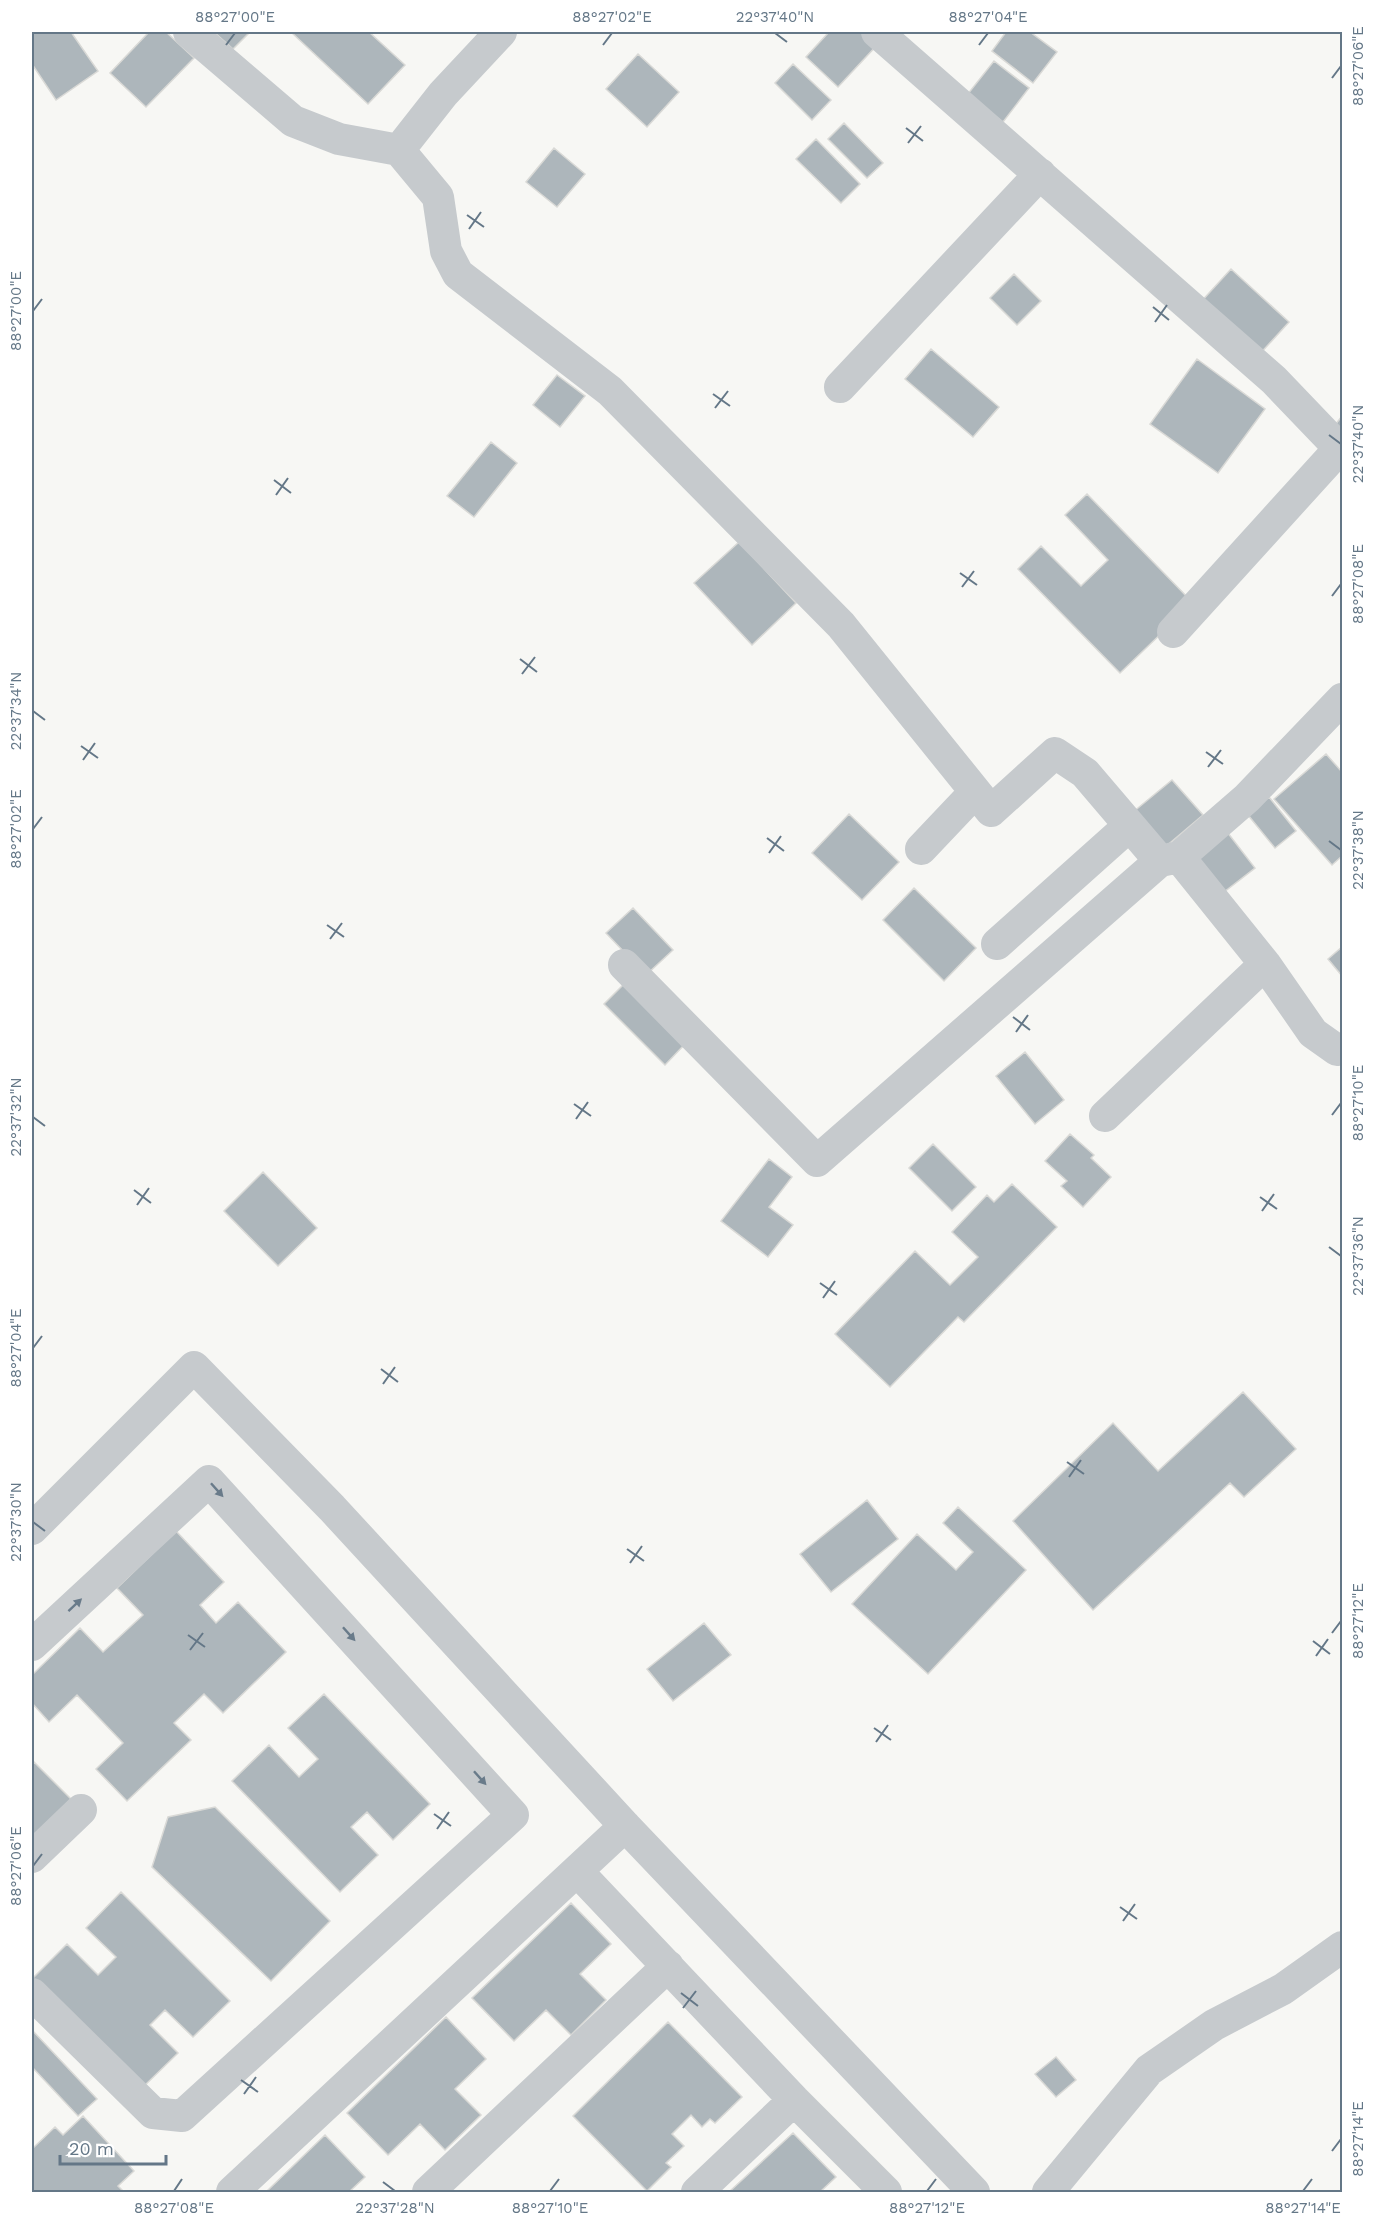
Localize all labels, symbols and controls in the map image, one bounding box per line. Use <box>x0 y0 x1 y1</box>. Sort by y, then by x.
text: 88°27'00"E <box>195 8 275 26</box>
text: 88°27'02"E <box>572 8 652 26</box>
text: 22°37'40"N <box>736 8 814 26</box>
text: 88°27'04"E <box>948 8 1028 26</box>
text: 88°27'06"E <box>1349 26 1367 106</box>
text: 88°27'00"E <box>7 271 25 351</box>
text: 22°37'40"N <box>1349 405 1367 483</box>
text: 88°27'08"E <box>1349 544 1367 624</box>
text: 22°37'34"N <box>7 672 25 750</box>
text: 88°27'02"E <box>7 789 25 869</box>
text: 22°37'38"N <box>1349 810 1367 890</box>
text: 88°27'10"E <box>1349 1065 1367 1141</box>
text: 22°37'32"N <box>7 1077 25 1157</box>
text: 22°37'36"N <box>1349 1216 1367 1296</box>
text: 88°27'04"E <box>7 1308 25 1388</box>
text: 22°37'30"N <box>7 1482 25 1562</box>
one-way arrow <box>210 1482 223 1497</box>
text: 88°27'12"E <box>1349 1583 1367 1659</box>
one-way arrow <box>67 1598 82 1612</box>
one-way arrow <box>342 1626 355 1641</box>
one-way arrow <box>473 1770 486 1785</box>
text: 88°27'06"E <box>7 1826 25 1906</box>
text: 88°27'14"E <box>1349 2101 1367 2177</box>
scale bar <box>60 2128 166 2166</box>
text: 20 m <box>69 2138 114 2159</box>
text: 88°27'08"E <box>134 2199 214 2217</box>
text: 22°37'28"N <box>355 2199 435 2217</box>
text: 88°27'10"E <box>512 2199 588 2217</box>
text: 88°27'12"E <box>889 2199 965 2217</box>
text: 88°27'14"E <box>1265 2199 1341 2217</box>

